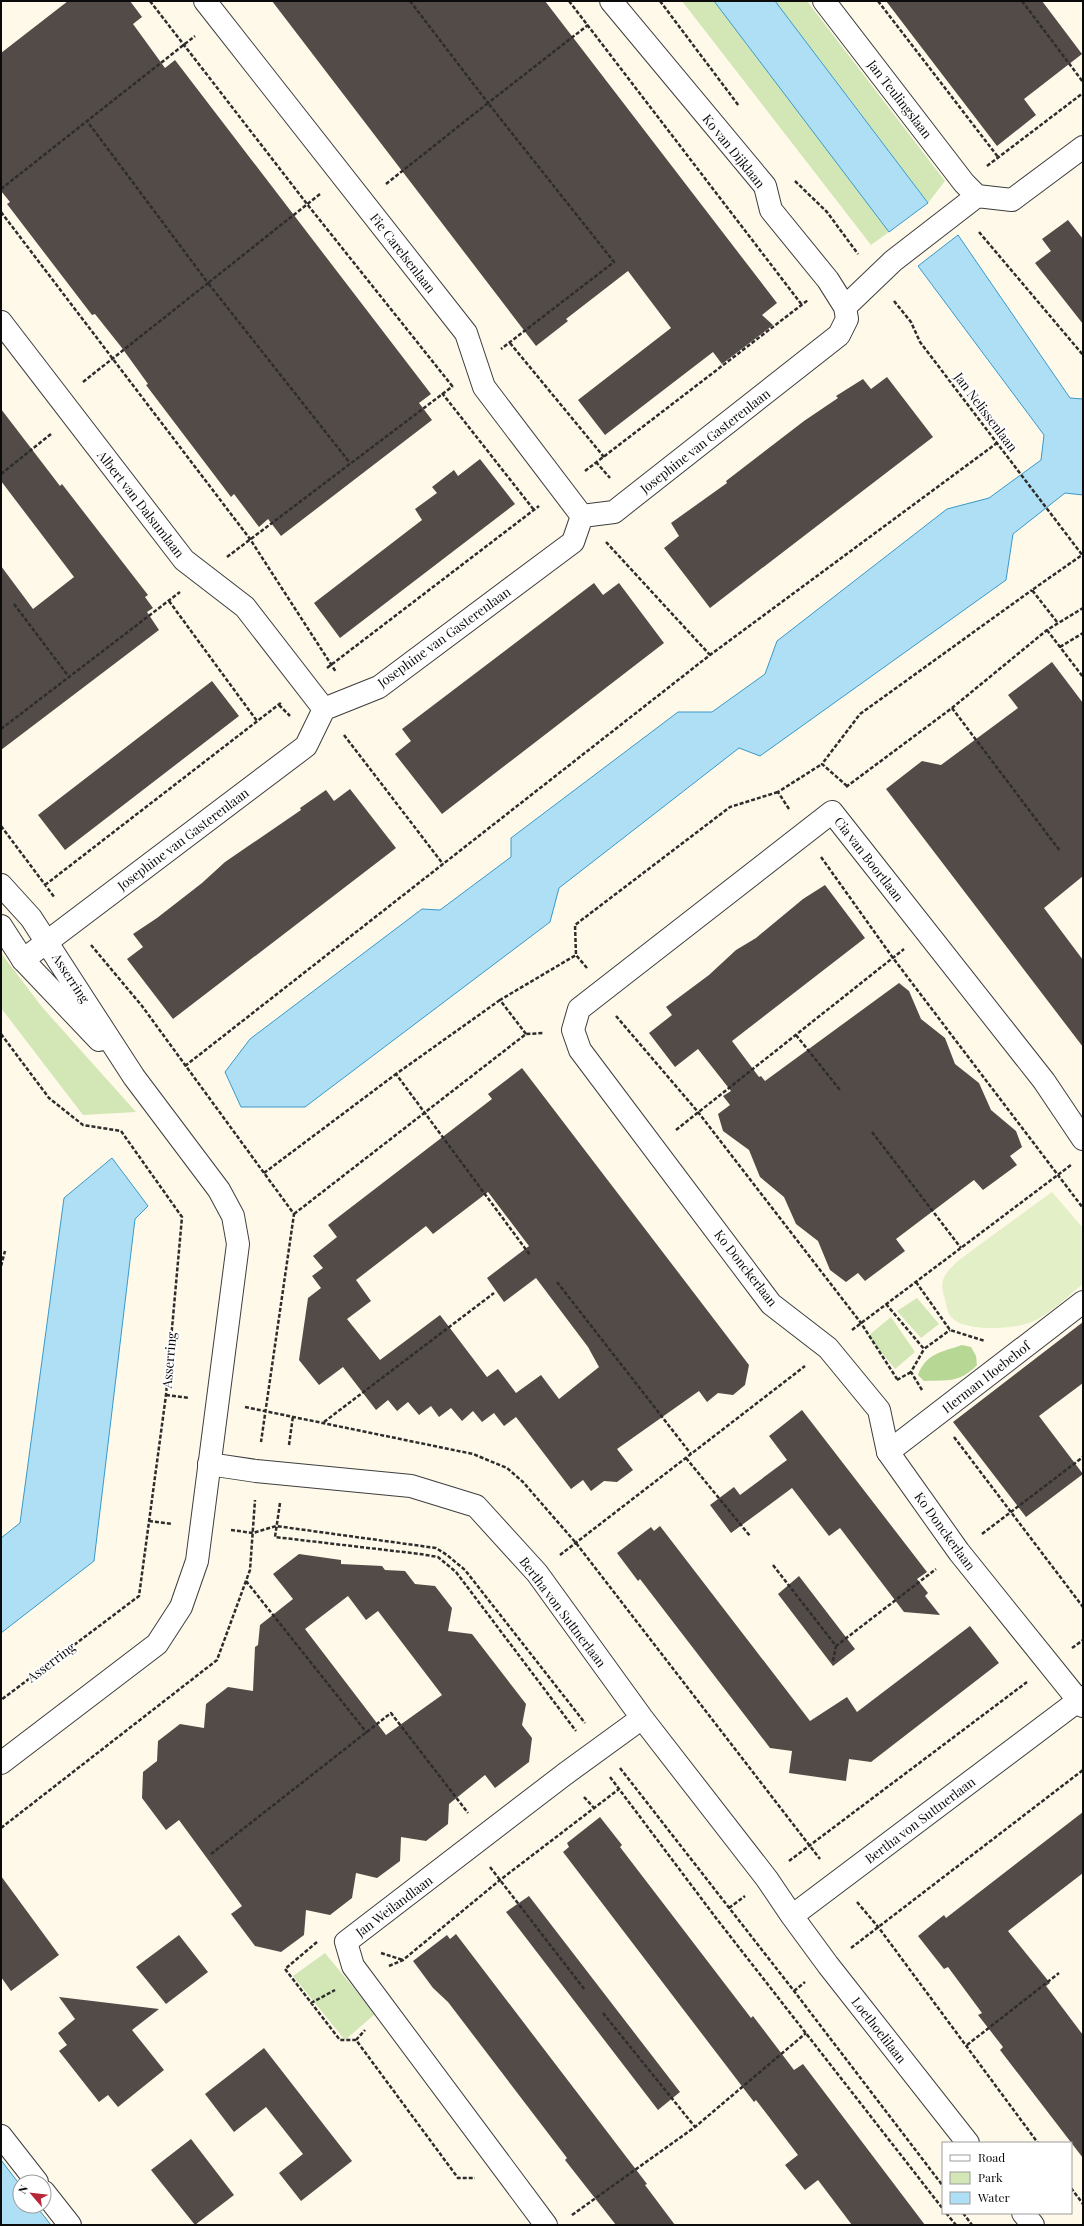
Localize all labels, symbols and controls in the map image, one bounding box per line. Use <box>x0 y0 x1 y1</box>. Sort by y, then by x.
street label: Jan Teulingslaan <box>864 55 936 142</box>
street label: Ko van Dijklaan <box>699 110 770 191</box>
street label: Fie Carelsenlaan <box>367 209 440 296</box>
street label: Jan Nelissenlaan <box>950 368 1022 455</box>
street label: Josephine van Gasterenlaan <box>635 384 773 497</box>
street label: Albert van Dalsumlaan <box>94 446 189 561</box>
street label: Josephine van Gasterenlaan <box>373 582 514 691</box>
street label: Josephine van Gasterenlaan <box>113 783 252 894</box>
street label: Cia van Boortlaan <box>831 813 908 905</box>
street label: Asserring <box>48 949 94 1006</box>
street label: Ko Donckerlaan <box>711 1226 782 1310</box>
street label: Asserring <box>157 1331 179 1390</box>
street label: Herman Hoebehof <box>938 1336 1035 1416</box>
street label: Ko Donckerlaan <box>911 1488 980 1573</box>
street label: Bertha von Suttnerlaan <box>516 1553 611 1670</box>
street label: Asserring <box>22 1638 78 1686</box>
street label: Bertha von Suttnerlaan <box>861 1772 978 1867</box>
street label: Jan Weilandlaan <box>351 1871 436 1941</box>
street label: Loethoelilaan <box>848 1993 911 2066</box>
legend <box>942 2142 1072 2214</box>
text: Road <box>978 2149 1005 2165</box>
text: Park <box>978 2169 1003 2185</box>
north arrow <box>12 2174 52 2214</box>
text: N <box>14 2182 31 2196</box>
text: Water <box>977 2189 1011 2205</box>

